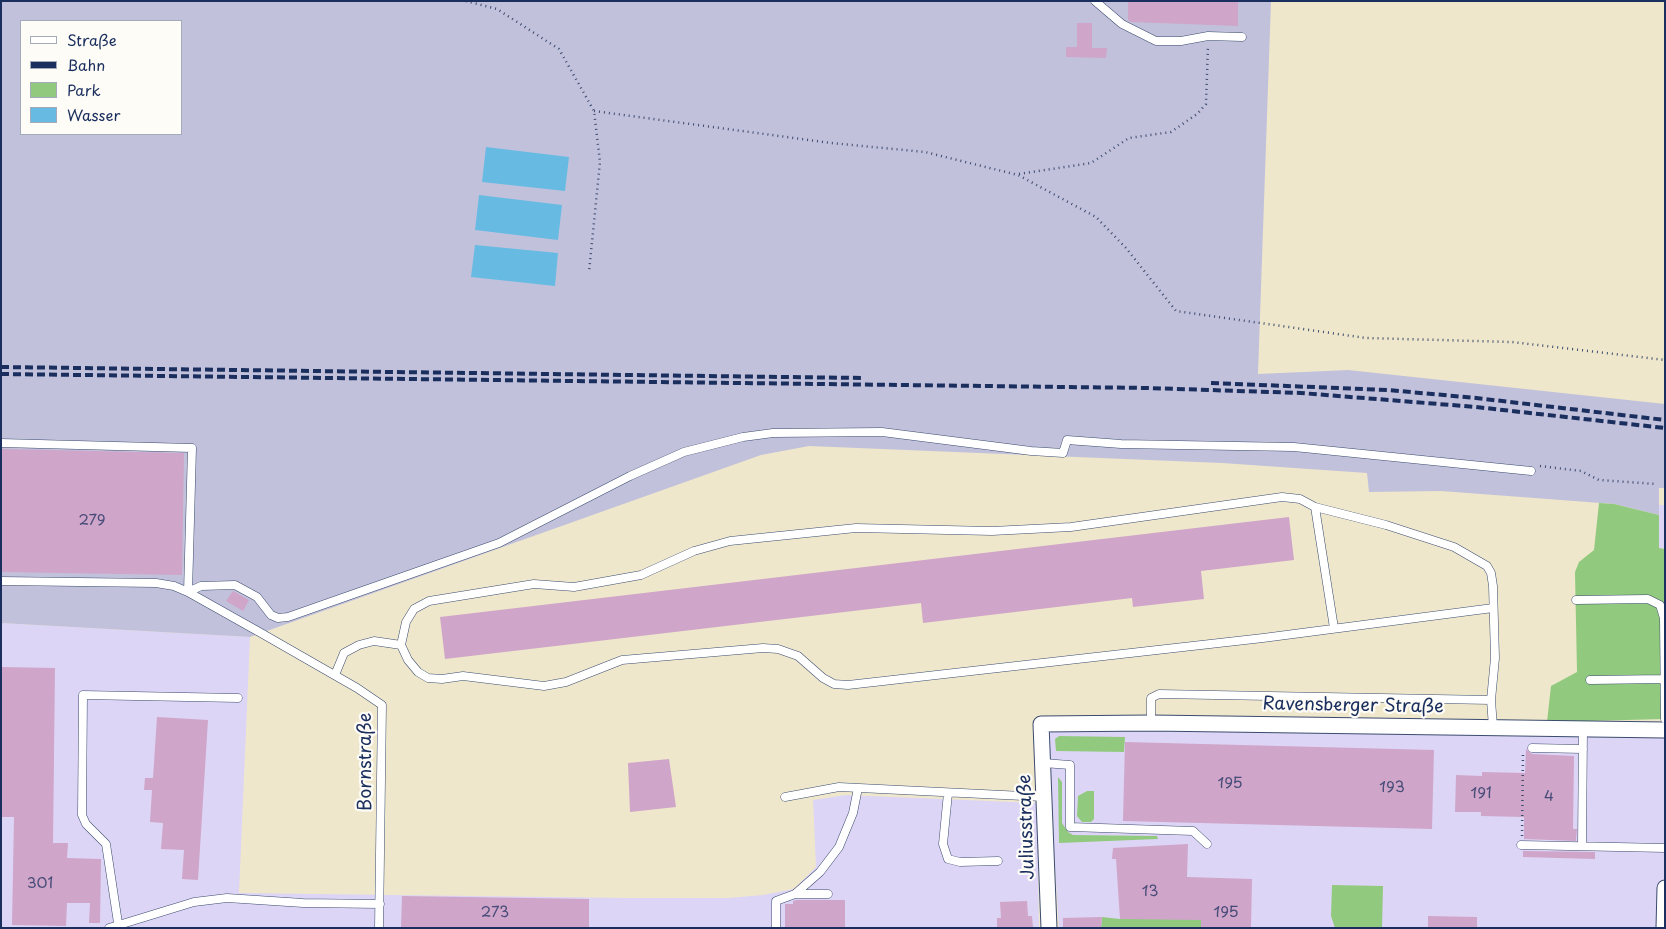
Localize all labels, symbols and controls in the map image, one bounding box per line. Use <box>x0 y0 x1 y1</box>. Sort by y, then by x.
legend <box>20 20 182 135</box>
text: Straße <box>67 28 117 51</box>
text: Bahn <box>67 53 105 76</box>
text: Park <box>67 78 101 101</box>
text: Wasser <box>67 103 120 126</box>
house number: 279 <box>78 512 106 530</box>
street label: Ravensberger Straße <box>1262 694 1444 718</box>
street label: Bornstraße <box>355 713 377 811</box>
street label: Juliusstraße <box>1014 774 1040 880</box>
house number: 195 <box>1217 775 1243 793</box>
house number: 193 <box>1379 779 1405 797</box>
house number: 191 <box>1470 785 1492 803</box>
house number: 4 <box>1544 788 1554 806</box>
house number: 301 <box>27 875 53 893</box>
house number: 13 <box>1142 883 1158 901</box>
house number: 273 <box>481 904 509 922</box>
house number: 195 <box>1213 904 1239 922</box>

